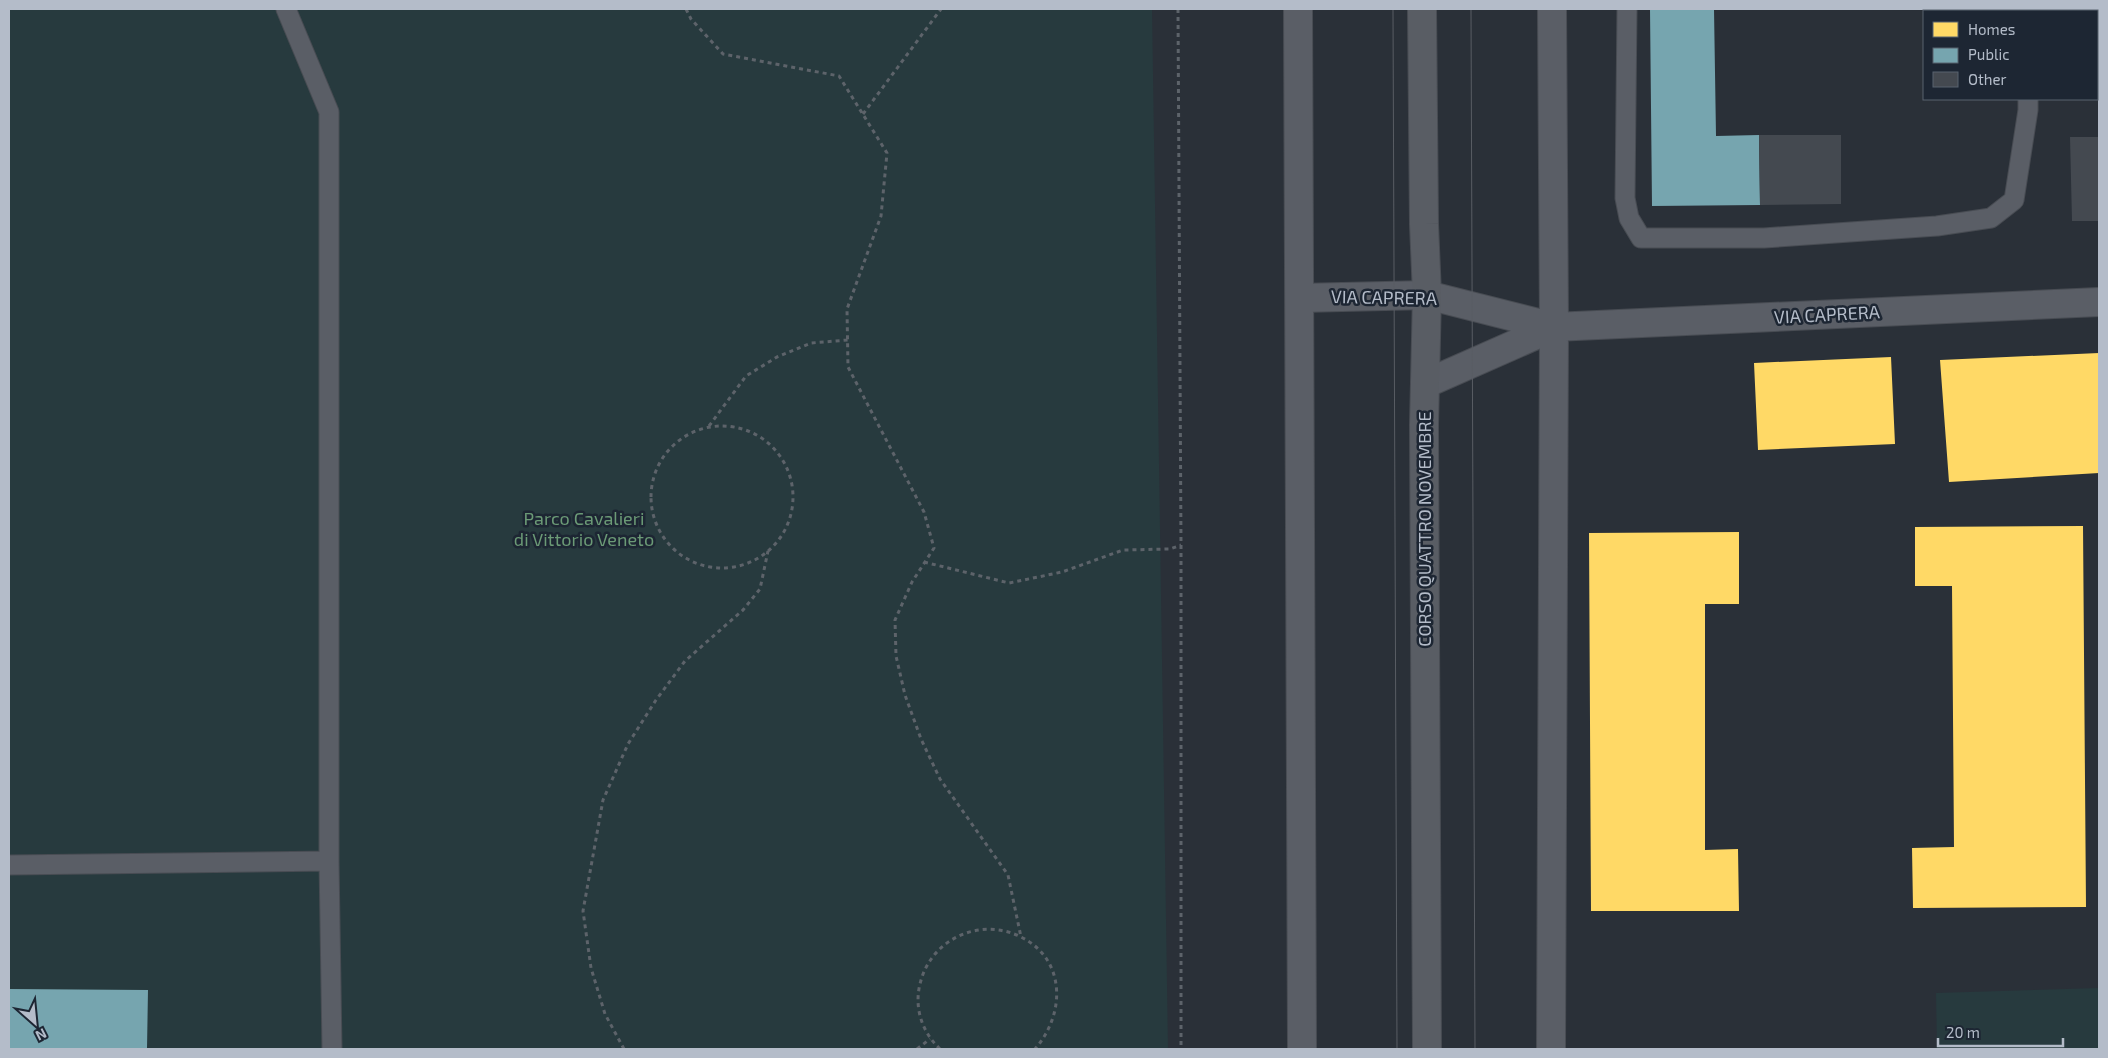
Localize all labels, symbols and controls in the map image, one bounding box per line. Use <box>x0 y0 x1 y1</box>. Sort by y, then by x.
legend <box>1923 10 2098 100</box>
text: Homes <box>1968 20 2015 38</box>
text: Public <box>1968 45 2009 63</box>
text: Other <box>1968 70 2007 88</box>
street label: VIA CAPRERA <box>1331 285 1438 309</box>
street label: VIA CAPRERA <box>1773 300 1881 328</box>
street label: CORSO QUATTRO NOVEMBRE <box>1413 411 1435 647</box>
park label: Parco Cavalieri di Vittorio Veneto <box>514 507 654 550</box>
north arrow <box>10 998 60 1048</box>
scale bar <box>1938 1016 2063 1048</box>
text: 20 m <box>1946 1023 1980 1041</box>
text: N <box>33 1025 49 1045</box>

